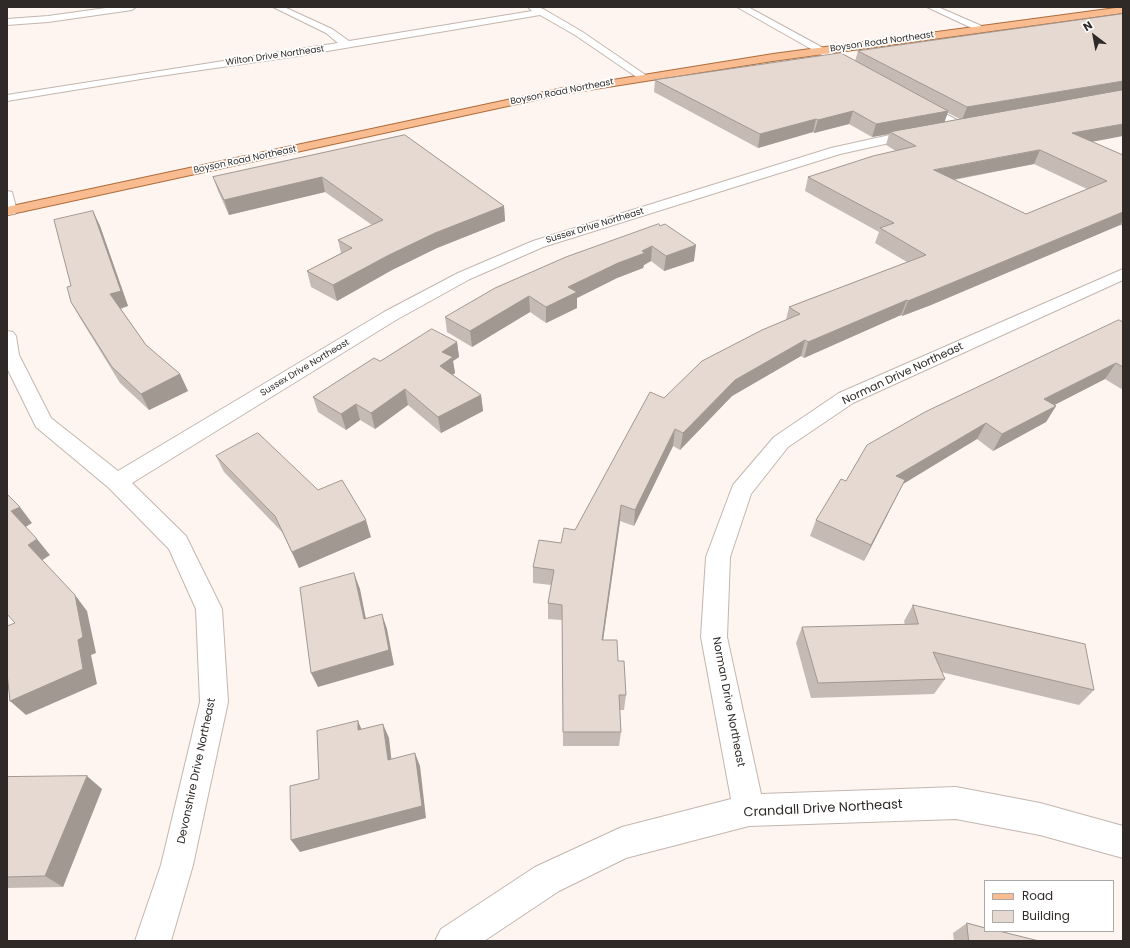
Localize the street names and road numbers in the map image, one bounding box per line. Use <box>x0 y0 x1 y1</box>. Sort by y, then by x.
street label: Boyson Road Northeast <box>829 29 935 55</box>
street label: Wilton Drive Northeast <box>225 44 325 68</box>
street label: Boyson Road Northeast <box>509 77 615 107</box>
street label: Boyson Road Northeast <box>193 144 297 176</box>
street label: Sussex Drive Northeast <box>545 206 645 246</box>
street label: Sussex Drive Northeast <box>259 337 351 399</box>
street label: Norman Drive Northeast <box>840 340 966 408</box>
street label: Norman Drive Northeast <box>709 636 747 768</box>
street label: Devonshire Drive Northeast <box>175 697 219 845</box>
street label: Crandall Drive Northeast <box>743 797 903 821</box>

